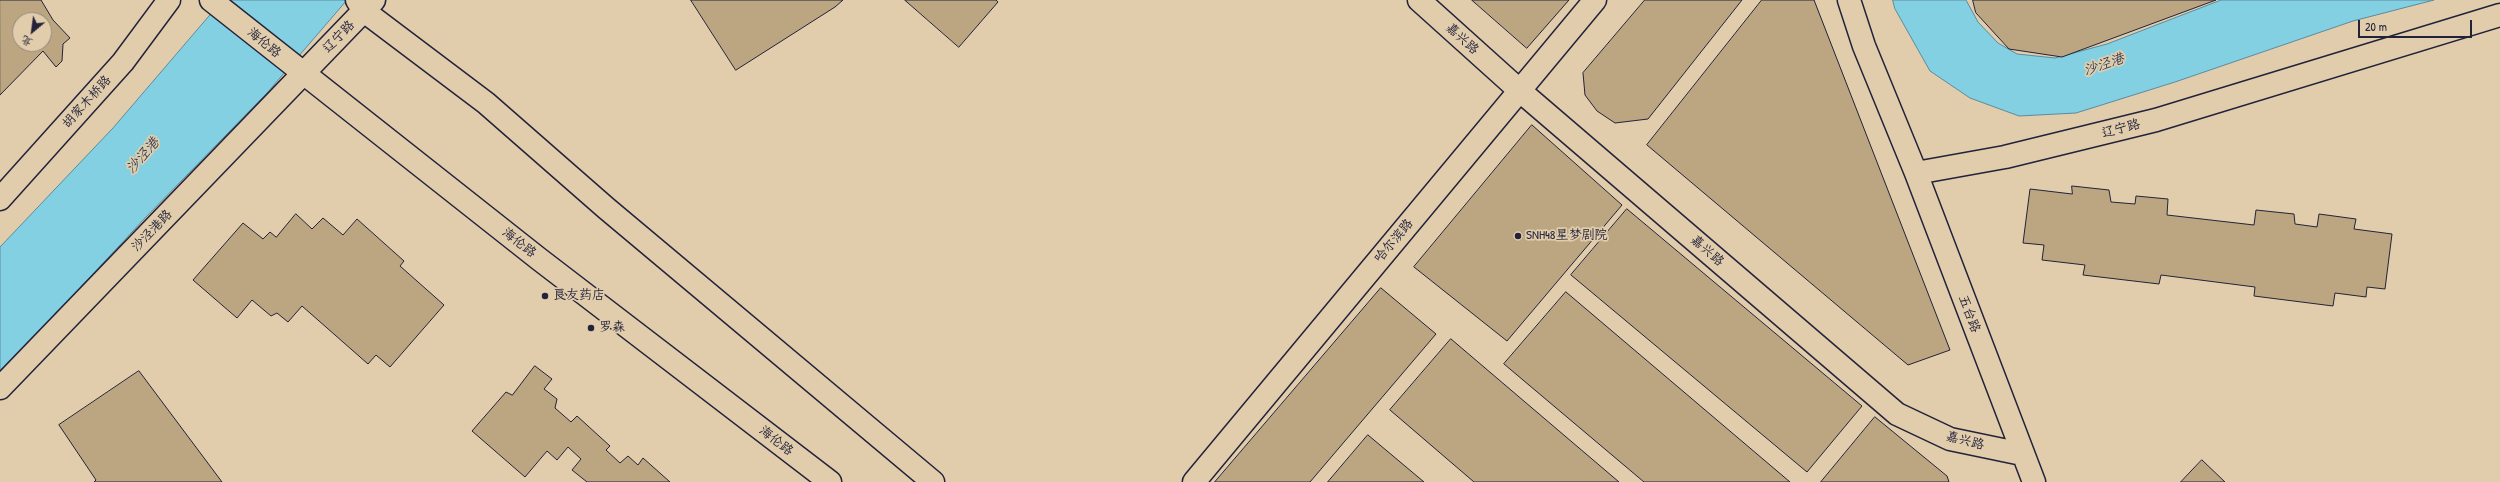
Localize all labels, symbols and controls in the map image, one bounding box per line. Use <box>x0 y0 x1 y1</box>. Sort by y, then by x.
north arrow <box>12 12 52 52</box>
scale bar <box>2360 12 2474 38</box>
street label: 辽宁路 <box>320 18 358 56</box>
text: 20 m <box>2365 18 2387 35</box>
street label: 嘉兴路 <box>1442 20 1482 58</box>
street label: 海伦路 <box>244 25 284 61</box>
text: 北 <box>18 33 35 50</box>
water label: 沙泾港 <box>2081 50 2127 80</box>
street label: 胡家木桥路 <box>59 73 115 131</box>
street label: 辽宁路 <box>2100 116 2142 142</box>
water label: 沙泾港 <box>123 135 163 177</box>
street label: 沙泾港路 <box>128 207 176 255</box>
street label: 哈尔滨路 <box>1371 216 1417 266</box>
street label: 海伦路 <box>499 225 539 261</box>
place label: SNH48星梦剧院 <box>1526 228 1607 244</box>
marker: SNH48星梦剧院 <box>1513 231 1523 241</box>
street label: 嘉兴路 <box>1687 232 1727 270</box>
place label: 良友药店 <box>553 288 605 304</box>
marker: 良友药店 <box>540 291 550 301</box>
street label: 五台路 <box>1955 293 1983 335</box>
place label: 罗森 <box>599 320 625 336</box>
marker: 罗森 <box>586 323 596 333</box>
street label: 海伦路 <box>756 423 796 459</box>
street label: 嘉兴路 <box>1944 429 1986 453</box>

